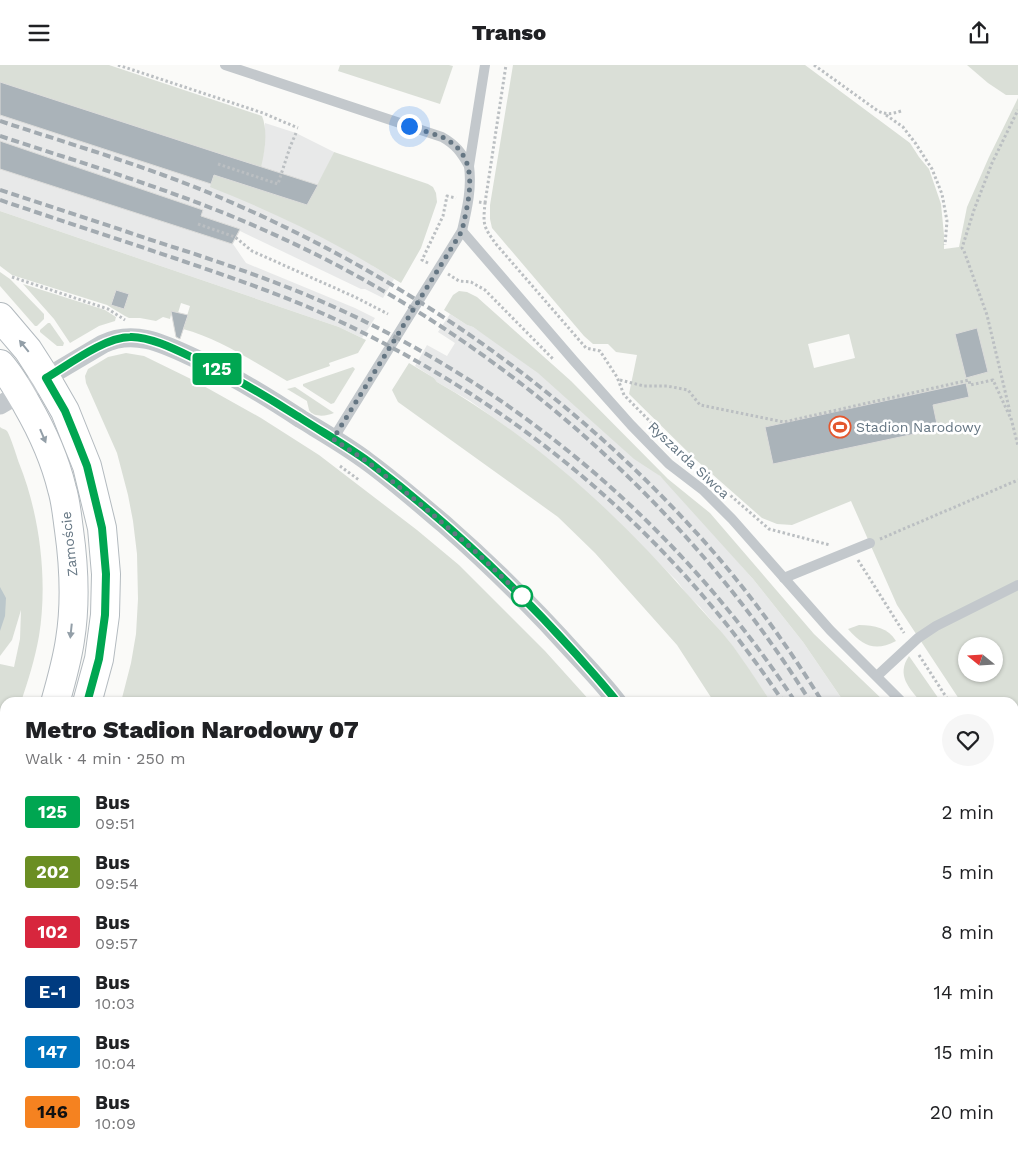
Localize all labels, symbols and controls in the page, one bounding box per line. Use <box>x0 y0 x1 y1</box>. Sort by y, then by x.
icon: menu <box>25 19 53 47</box>
icon: share <box>965 19 993 47</box>
text: Transo <box>472 20 546 45</box>
your location <box>397 114 422 139</box>
one-way arrow <box>19 340 30 353</box>
line badge: 125 <box>188 353 246 385</box>
text: 125 <box>203 358 231 379</box>
sports icon: Stadion Narodowy <box>828 415 852 439</box>
street label: Ryszarda Siwca <box>645 418 733 502</box>
place label: Stadion Narodowy <box>856 419 982 435</box>
one-way arrow <box>39 429 47 443</box>
street label: Zamoście <box>58 511 80 577</box>
unlabelled marker <box>511 585 533 607</box>
one-way arrow <box>67 623 75 639</box>
north arrow <box>958 637 1002 683</box>
map controls <box>958 637 1003 682</box>
button: heart <box>942 714 994 766</box>
text: Metro Stadion Narodowy 07 <box>25 716 359 744</box>
text: Walk · 4 min · 250 m <box>25 749 185 768</box>
text: Bus <box>95 791 130 814</box>
text: 125 <box>38 801 67 822</box>
text: 2 min <box>942 801 994 824</box>
text: 09:51 <box>95 814 135 833</box>
text: Bus <box>95 851 130 874</box>
text: 202 <box>36 861 69 882</box>
text: 5 min <box>942 861 994 884</box>
text: 09:54 <box>95 874 139 893</box>
text: Bus <box>95 911 130 934</box>
text: 102 <box>37 921 68 942</box>
text: 8 min <box>941 921 994 944</box>
text: 09:57 <box>95 934 138 953</box>
text: Bus <box>95 971 130 994</box>
text: E-1 <box>39 981 66 1002</box>
text: 14 min <box>934 981 994 1004</box>
text: 10:03 <box>95 994 135 1013</box>
text: Bus <box>95 1031 130 1054</box>
text: 147 <box>38 1041 67 1062</box>
text: 15 min <box>934 1041 994 1064</box>
text: 10:04 <box>95 1054 136 1073</box>
text: Bus <box>95 1091 130 1114</box>
text: 146 <box>37 1101 68 1122</box>
text: 20 min <box>930 1101 994 1124</box>
text: 10:09 <box>95 1114 136 1133</box>

